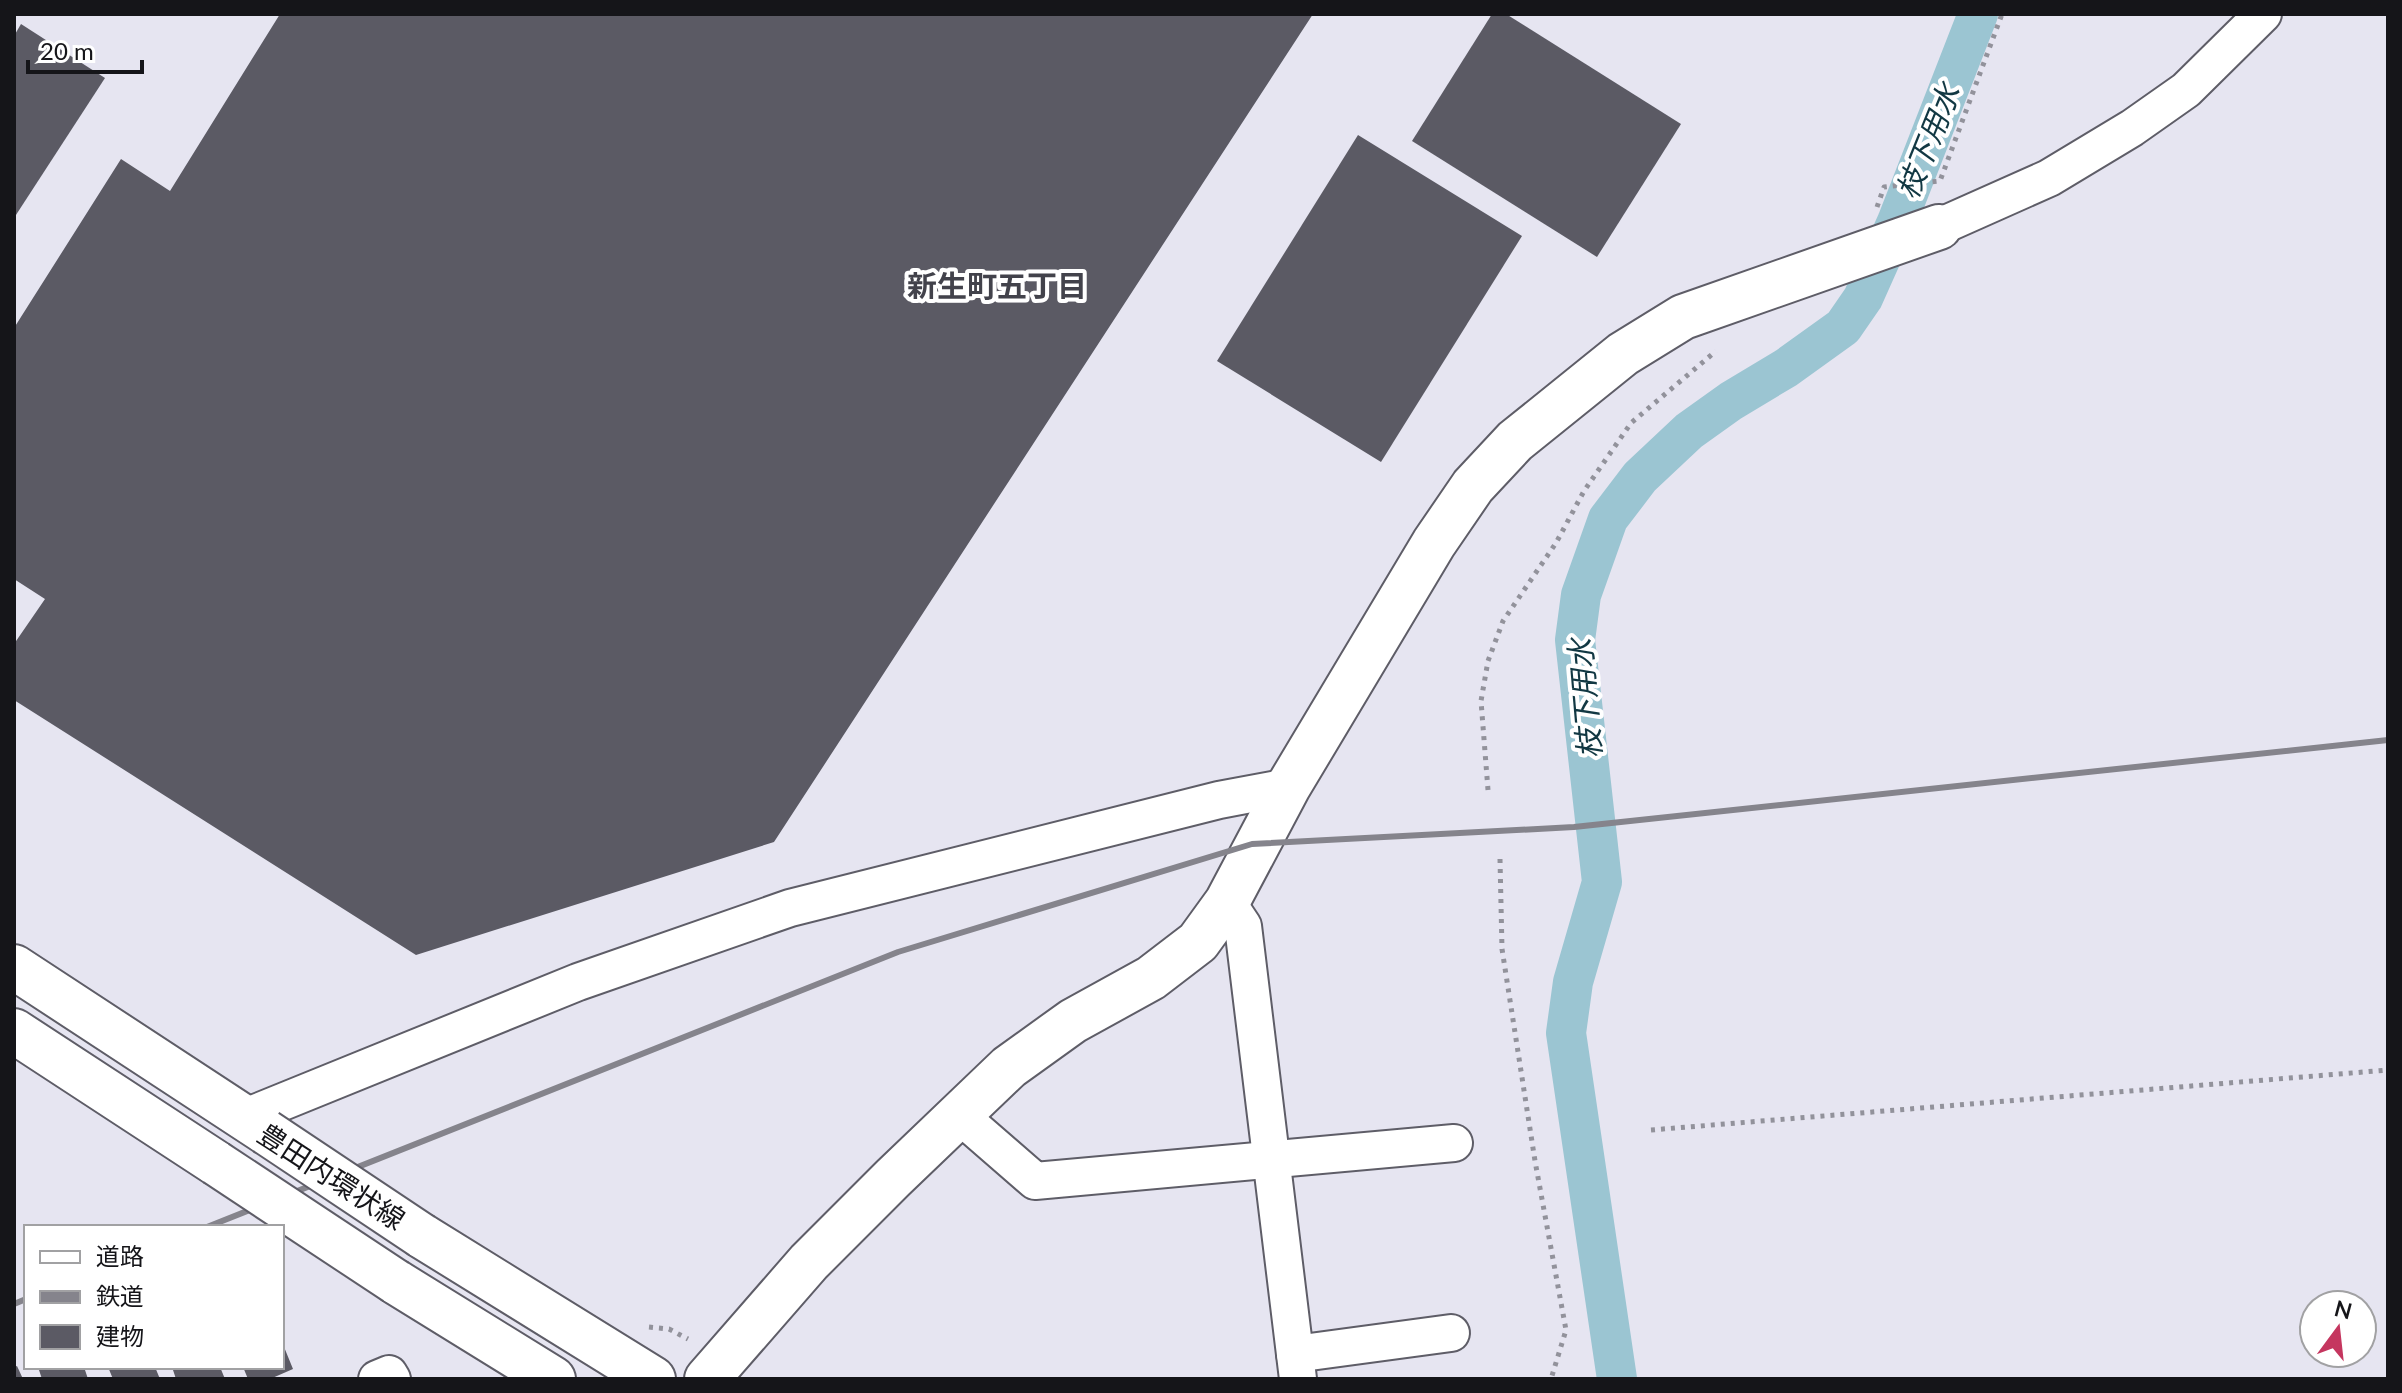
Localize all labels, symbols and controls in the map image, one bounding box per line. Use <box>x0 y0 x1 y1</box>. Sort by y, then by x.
scale bar <box>28 24 142 74</box>
text: 20 m <box>40 36 94 65</box>
water label: 枝下用水 <box>1888 76 1967 203</box>
district label: 新生町五丁目 <box>907 267 1087 303</box>
water label: 枝下用水 <box>1561 635 1607 760</box>
street label: 豊田内環状線 <box>252 1116 412 1236</box>
legend <box>24 1225 284 1369</box>
text: 道路 <box>96 1241 144 1270</box>
text: 鉄道 <box>96 1281 144 1310</box>
north arrow <box>2298 1289 2378 1369</box>
text: N <box>2332 1294 2355 1324</box>
text: 建物 <box>96 1321 144 1350</box>

